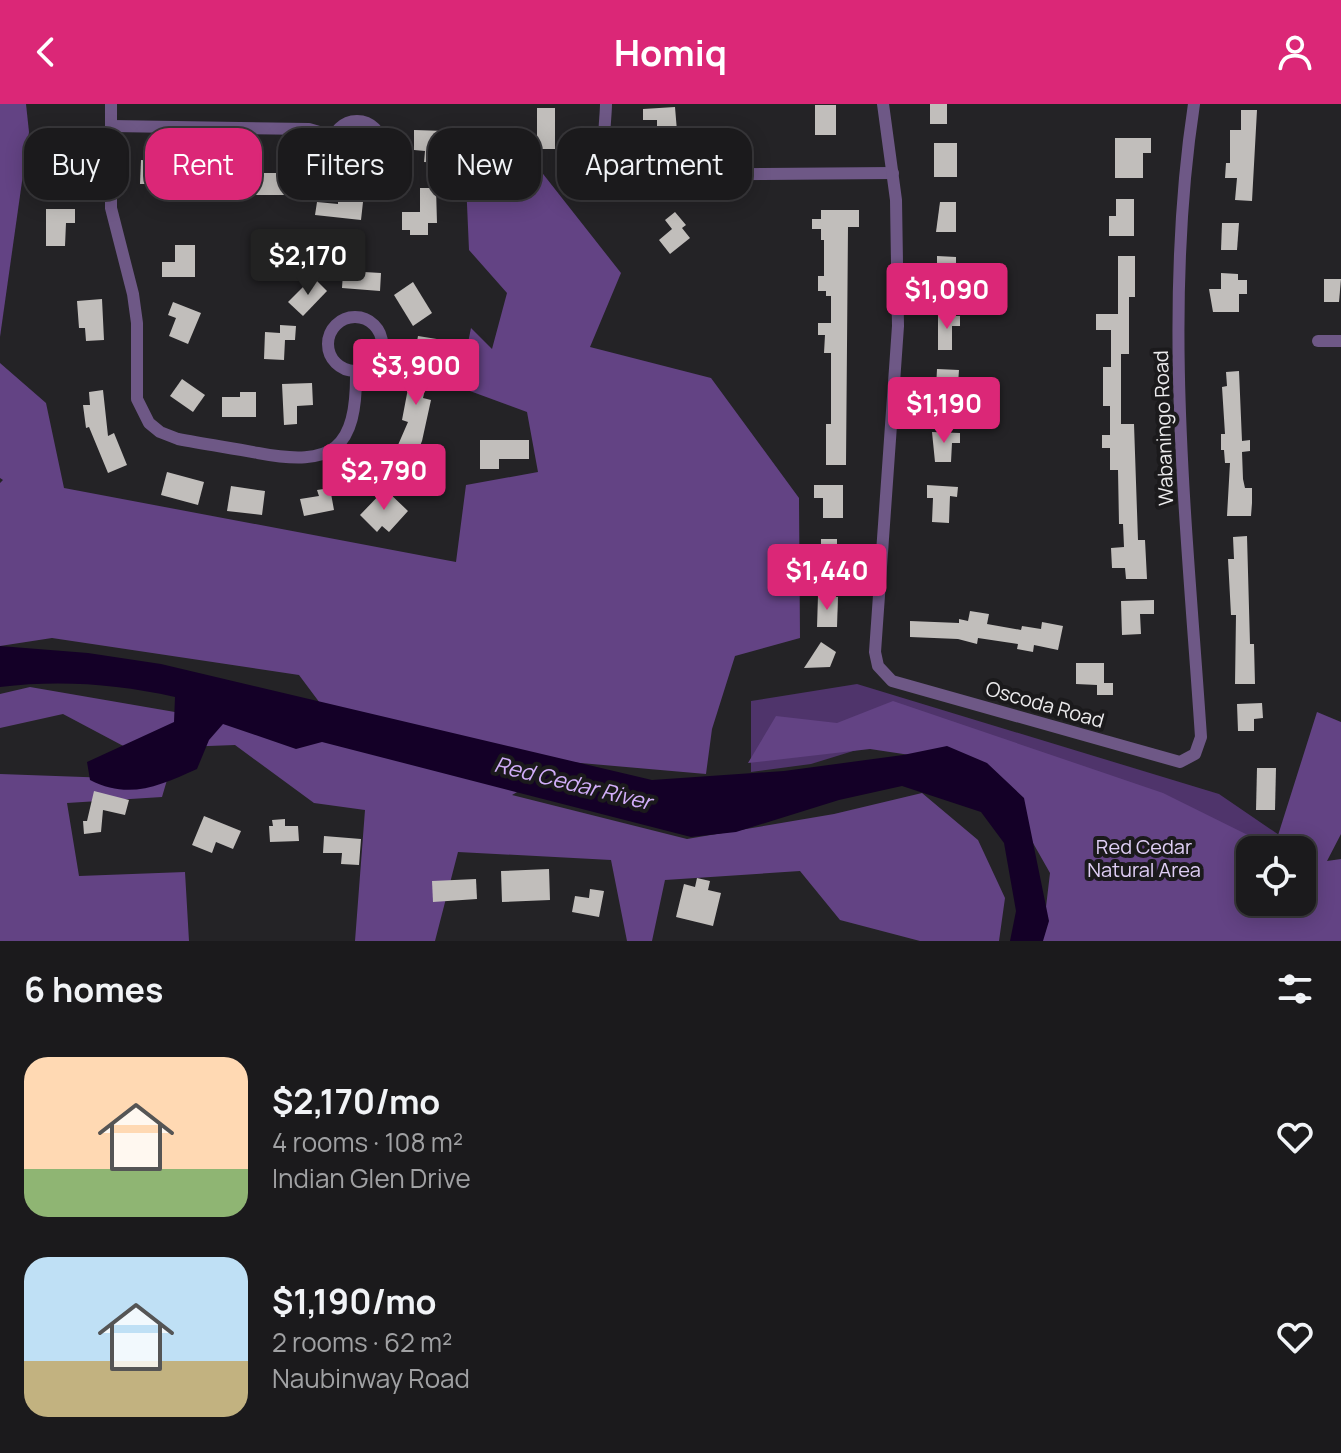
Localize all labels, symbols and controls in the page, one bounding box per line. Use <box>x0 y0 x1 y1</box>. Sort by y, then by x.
text: Homiq <box>614 28 727 77</box>
icon: back <box>24 30 68 74</box>
icon: person <box>1273 30 1317 74</box>
chip: Buy <box>24 128 129 200</box>
chip: Rent <box>145 128 262 200</box>
chip: Filters <box>278 128 412 200</box>
chip: New <box>428 128 541 200</box>
chip: Apartment <box>557 128 752 200</box>
pin: $2,170 <box>243 229 373 297</box>
text: $2,170 <box>269 237 347 273</box>
pin: $1,090 <box>882 263 1012 331</box>
text: $1,090 <box>905 271 989 307</box>
pin: $3,900 <box>351 339 481 407</box>
text: $3,900 <box>371 347 461 383</box>
street label: Wabaningo Road <box>1147 350 1179 506</box>
pin: $1,190 <box>879 377 1009 445</box>
text: $1,190 <box>906 385 982 421</box>
pin: $2,790 <box>319 444 449 512</box>
text: $2,790 <box>341 452 427 488</box>
pin: $1,440 <box>762 544 892 612</box>
text: $1,440 <box>786 552 869 588</box>
street label: Oscoda Road <box>983 674 1107 734</box>
water label: Red Cedar River <box>491 749 658 818</box>
park label: Red Cedar Natural Area <box>1087 833 1201 883</box>
map controls <box>1236 836 1316 916</box>
button: locate <box>1236 836 1316 916</box>
text: 6 homes <box>24 966 163 1012</box>
icon: filters <box>1273 967 1317 1011</box>
text: $2,170/mo <box>272 1078 440 1124</box>
icon: home <box>88 1089 184 1185</box>
icon: heart <box>1273 1115 1317 1159</box>
text: 4 rooms · 108 m² <box>272 1124 463 1160</box>
text: Indian Glen Drive <box>272 1160 471 1196</box>
text: $1,190/mo <box>272 1278 437 1324</box>
icon: home <box>88 1289 184 1385</box>
icon: heart <box>1273 1315 1317 1359</box>
text: 2 rooms · 62 m² <box>272 1324 452 1360</box>
text: Naubinway Road <box>272 1360 470 1396</box>

